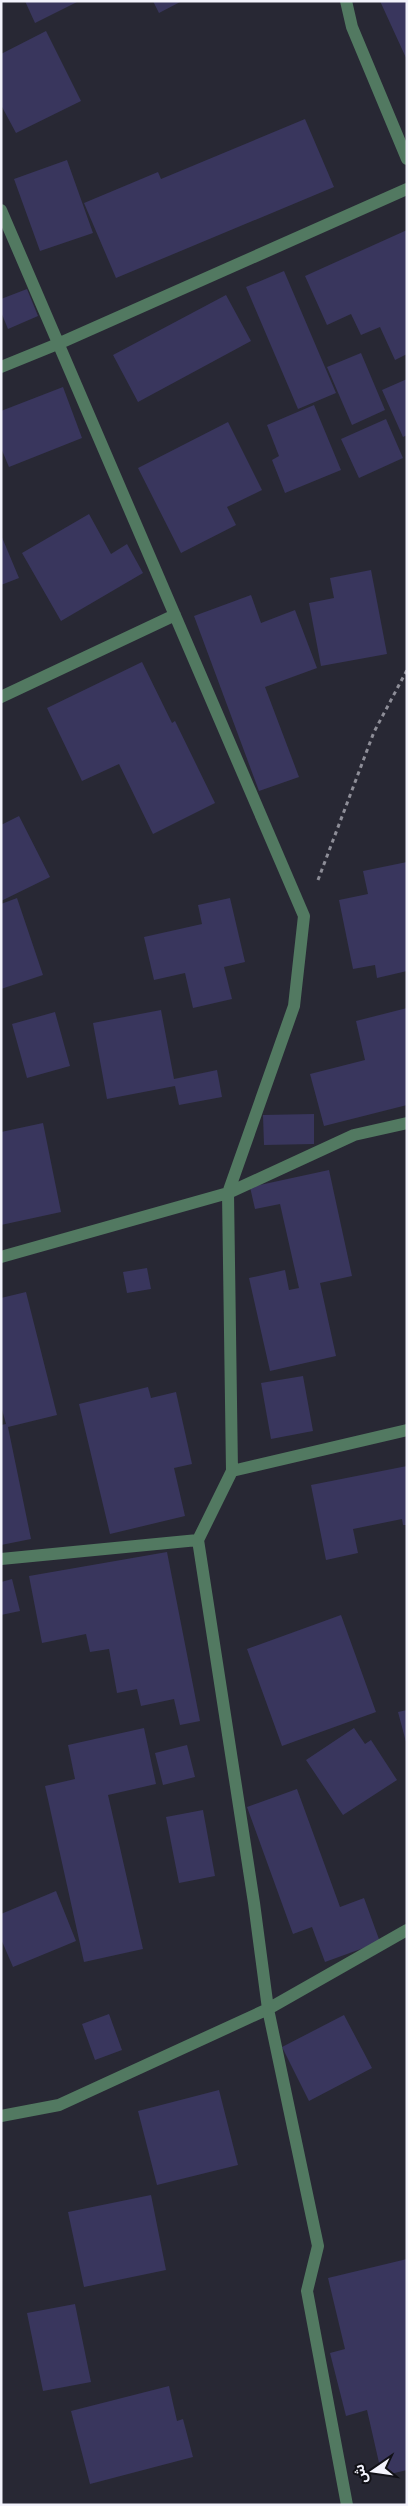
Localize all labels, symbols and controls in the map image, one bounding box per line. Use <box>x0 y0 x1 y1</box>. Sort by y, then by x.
north arrow <box>348 2446 398 2496</box>
text: ش <box>349 2463 371 2485</box>

